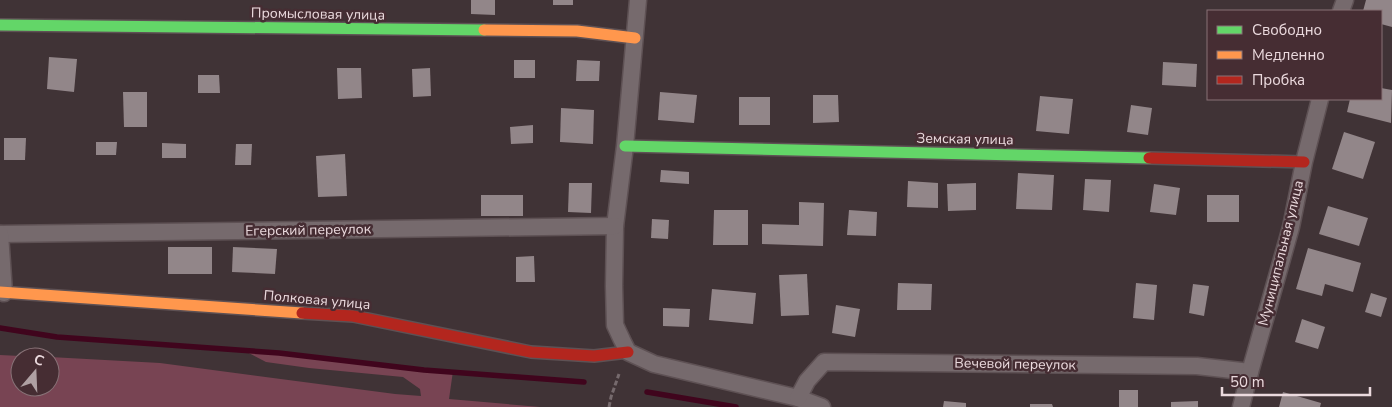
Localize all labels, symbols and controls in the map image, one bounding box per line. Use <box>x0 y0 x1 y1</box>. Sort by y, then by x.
street label: Промысловая улица <box>251 3 385 25</box>
legend <box>1207 10 1382 100</box>
text: Свободно <box>1252 20 1322 40</box>
text: Медленно <box>1252 45 1325 65</box>
text: Пробка <box>1252 70 1305 90</box>
street label: Земская улица <box>916 129 1014 149</box>
street label: Муниципальная улица <box>1254 178 1308 328</box>
street label: Егерский переулок <box>245 219 372 241</box>
street label: Полковая улица <box>263 286 371 314</box>
north arrow <box>10 347 60 397</box>
text: С <box>31 350 47 371</box>
street label: Вечевой переулок <box>954 353 1077 375</box>
scale bar <box>1222 364 1370 396</box>
text: 50 m <box>1230 372 1265 392</box>

